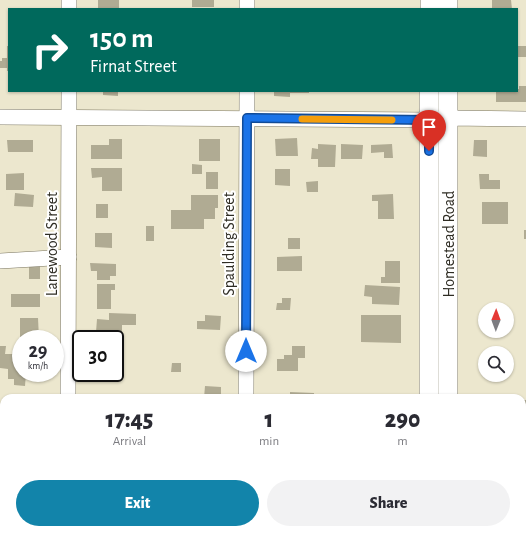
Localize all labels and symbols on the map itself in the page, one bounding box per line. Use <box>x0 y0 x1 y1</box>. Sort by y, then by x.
pin <box>412 110 446 151</box>
street label: Homestead Road <box>441 191 457 297</box>
street label: Lanewood Street <box>44 192 60 296</box>
street label: Spaulding Street <box>221 192 237 296</box>
north arrow <box>478 302 514 338</box>
speed limit sign: 30 <box>72 330 124 382</box>
position arrow <box>225 330 267 372</box>

